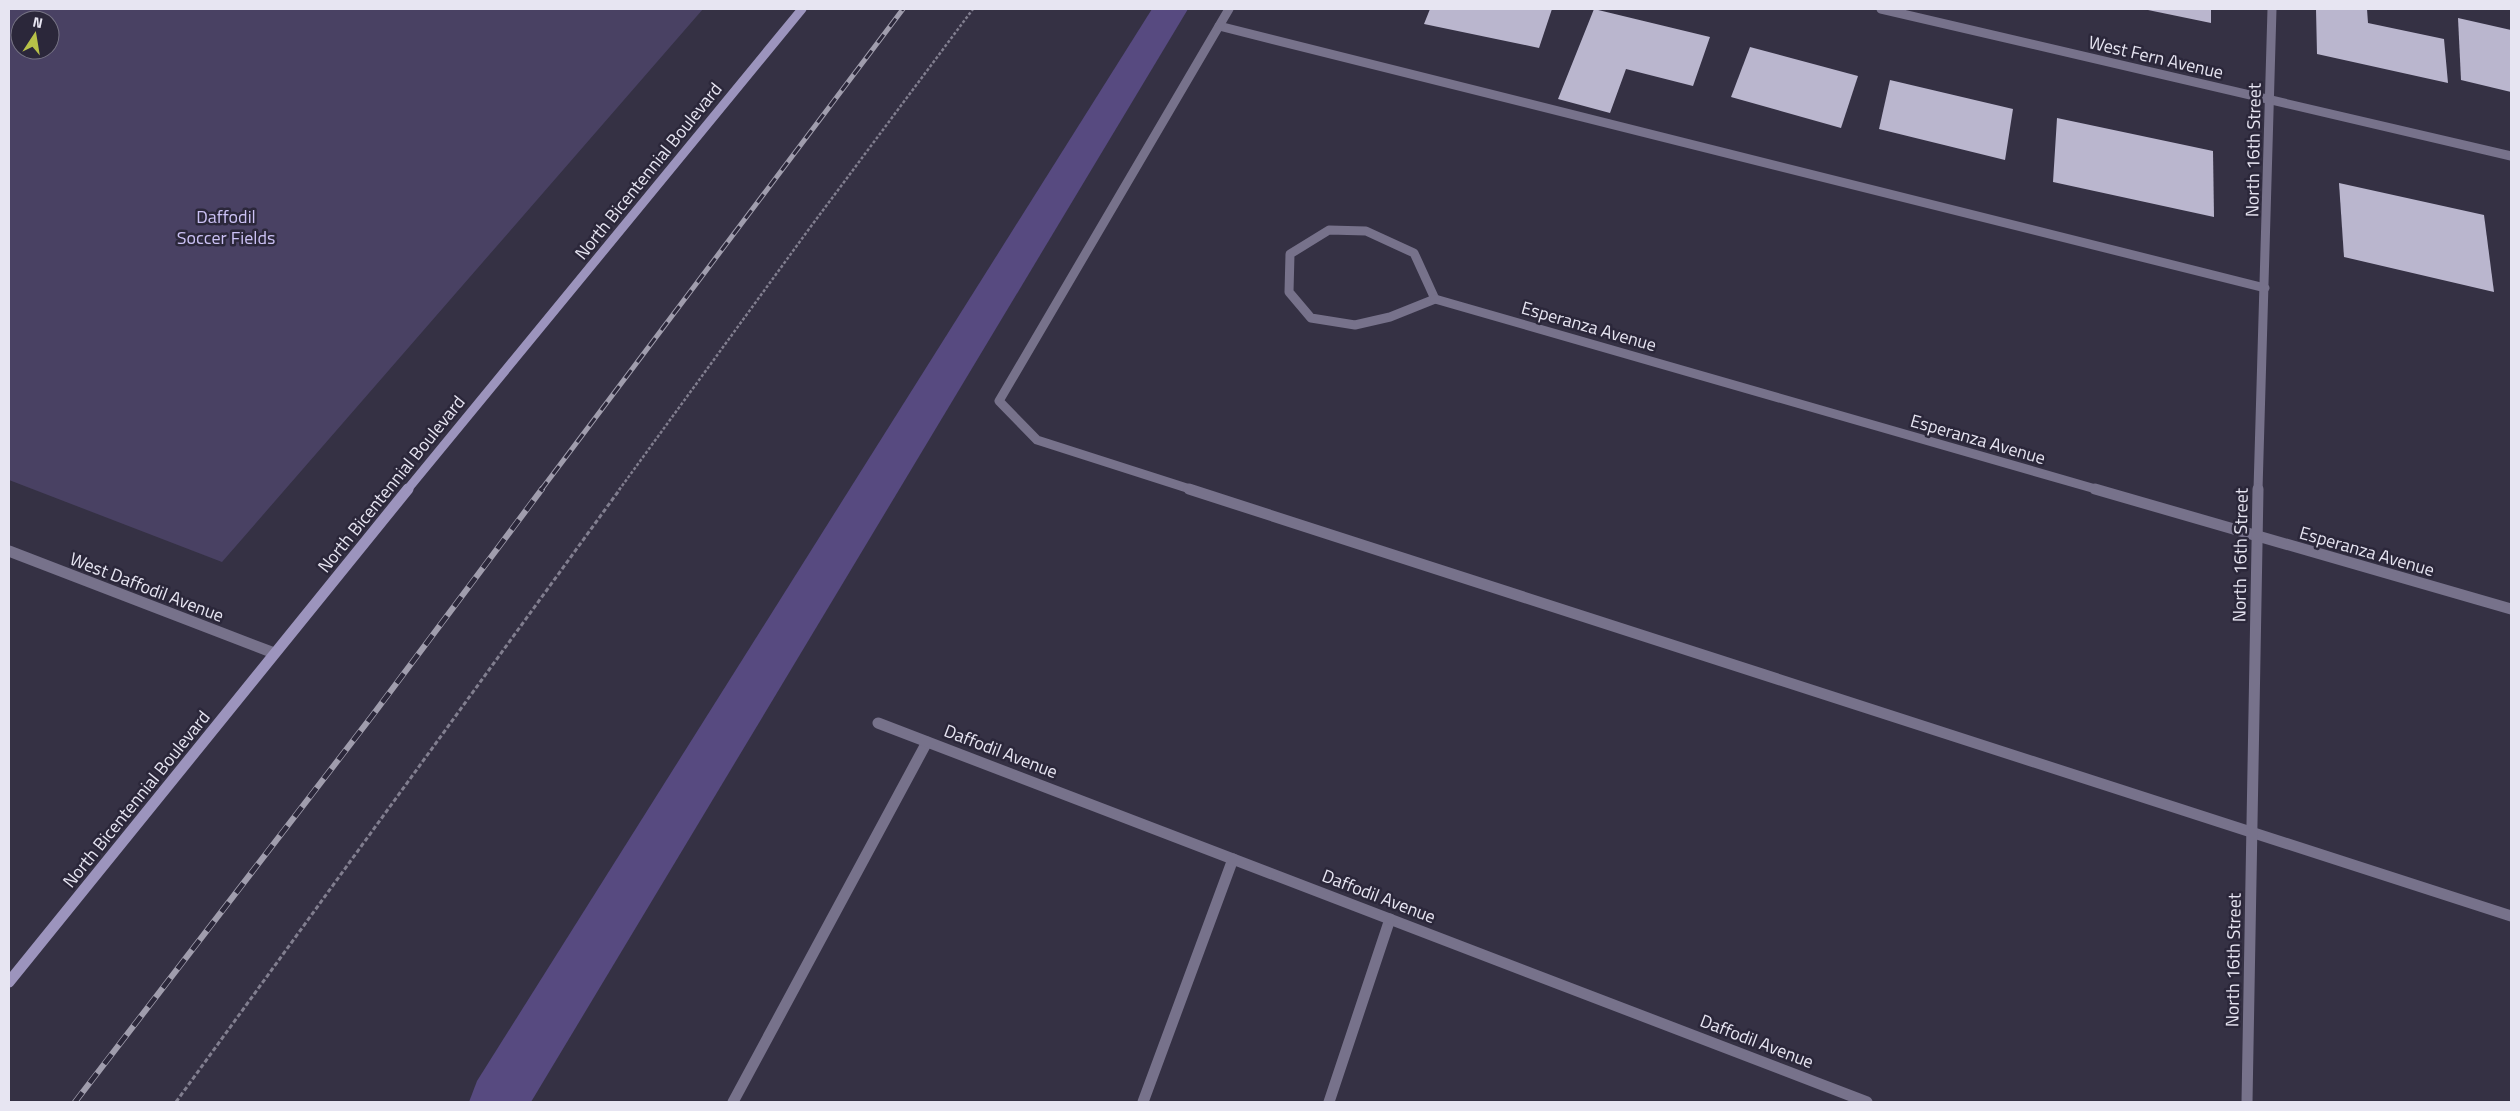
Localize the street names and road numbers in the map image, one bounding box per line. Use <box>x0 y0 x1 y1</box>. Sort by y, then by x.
street label: West Fern Avenue <box>2086 28 2226 86</box>
street label: North Bicentennial Boulevard <box>568 76 728 266</box>
street label: North 16th Street <box>2238 82 2268 217</box>
street label: Esperanza Avenue <box>1518 294 1660 358</box>
street label: North Bicentennial Boulevard <box>311 389 471 579</box>
street label: Esperanza Avenue <box>1907 407 2049 471</box>
street label: North 16th Street <box>2225 487 2255 622</box>
street label: Esperanza Avenue <box>2296 519 2438 583</box>
street label: West Daffodil Avenue <box>66 545 228 629</box>
street label: North Bicentennial Boulevard <box>56 704 216 894</box>
street label: Daffodil Avenue <box>940 717 1062 785</box>
street label: Daffodil Avenue <box>1318 862 1440 930</box>
street label: North 16th Street <box>2218 892 2248 1027</box>
street label: Daffodil Avenue <box>1696 1007 1818 1075</box>

